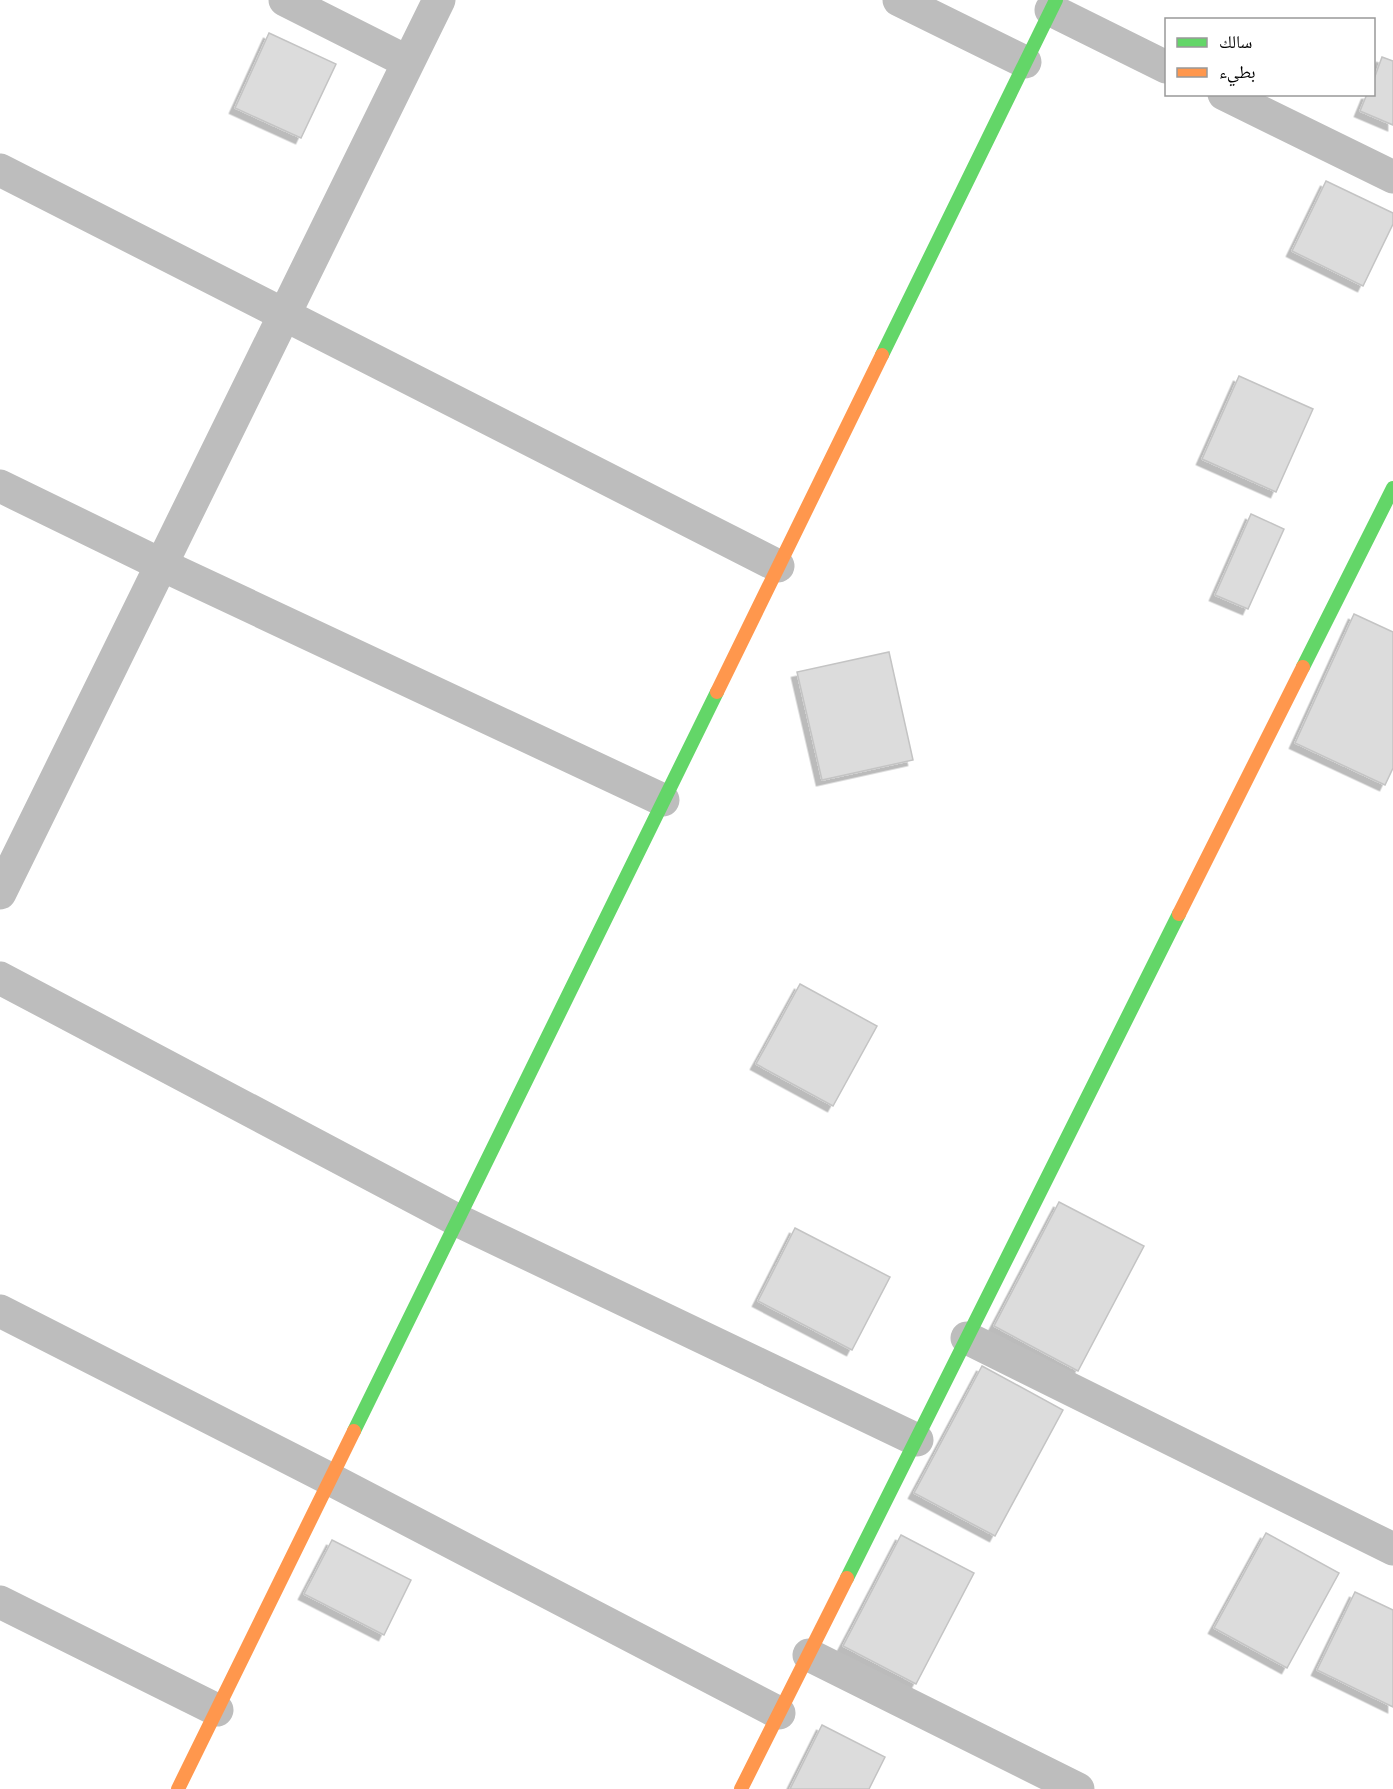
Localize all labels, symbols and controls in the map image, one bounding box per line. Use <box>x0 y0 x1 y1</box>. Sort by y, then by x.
legend <box>1165 18 1375 96</box>
text: سالك <box>1219 30 1252 53</box>
text: بطيء <box>1219 60 1256 87</box>

